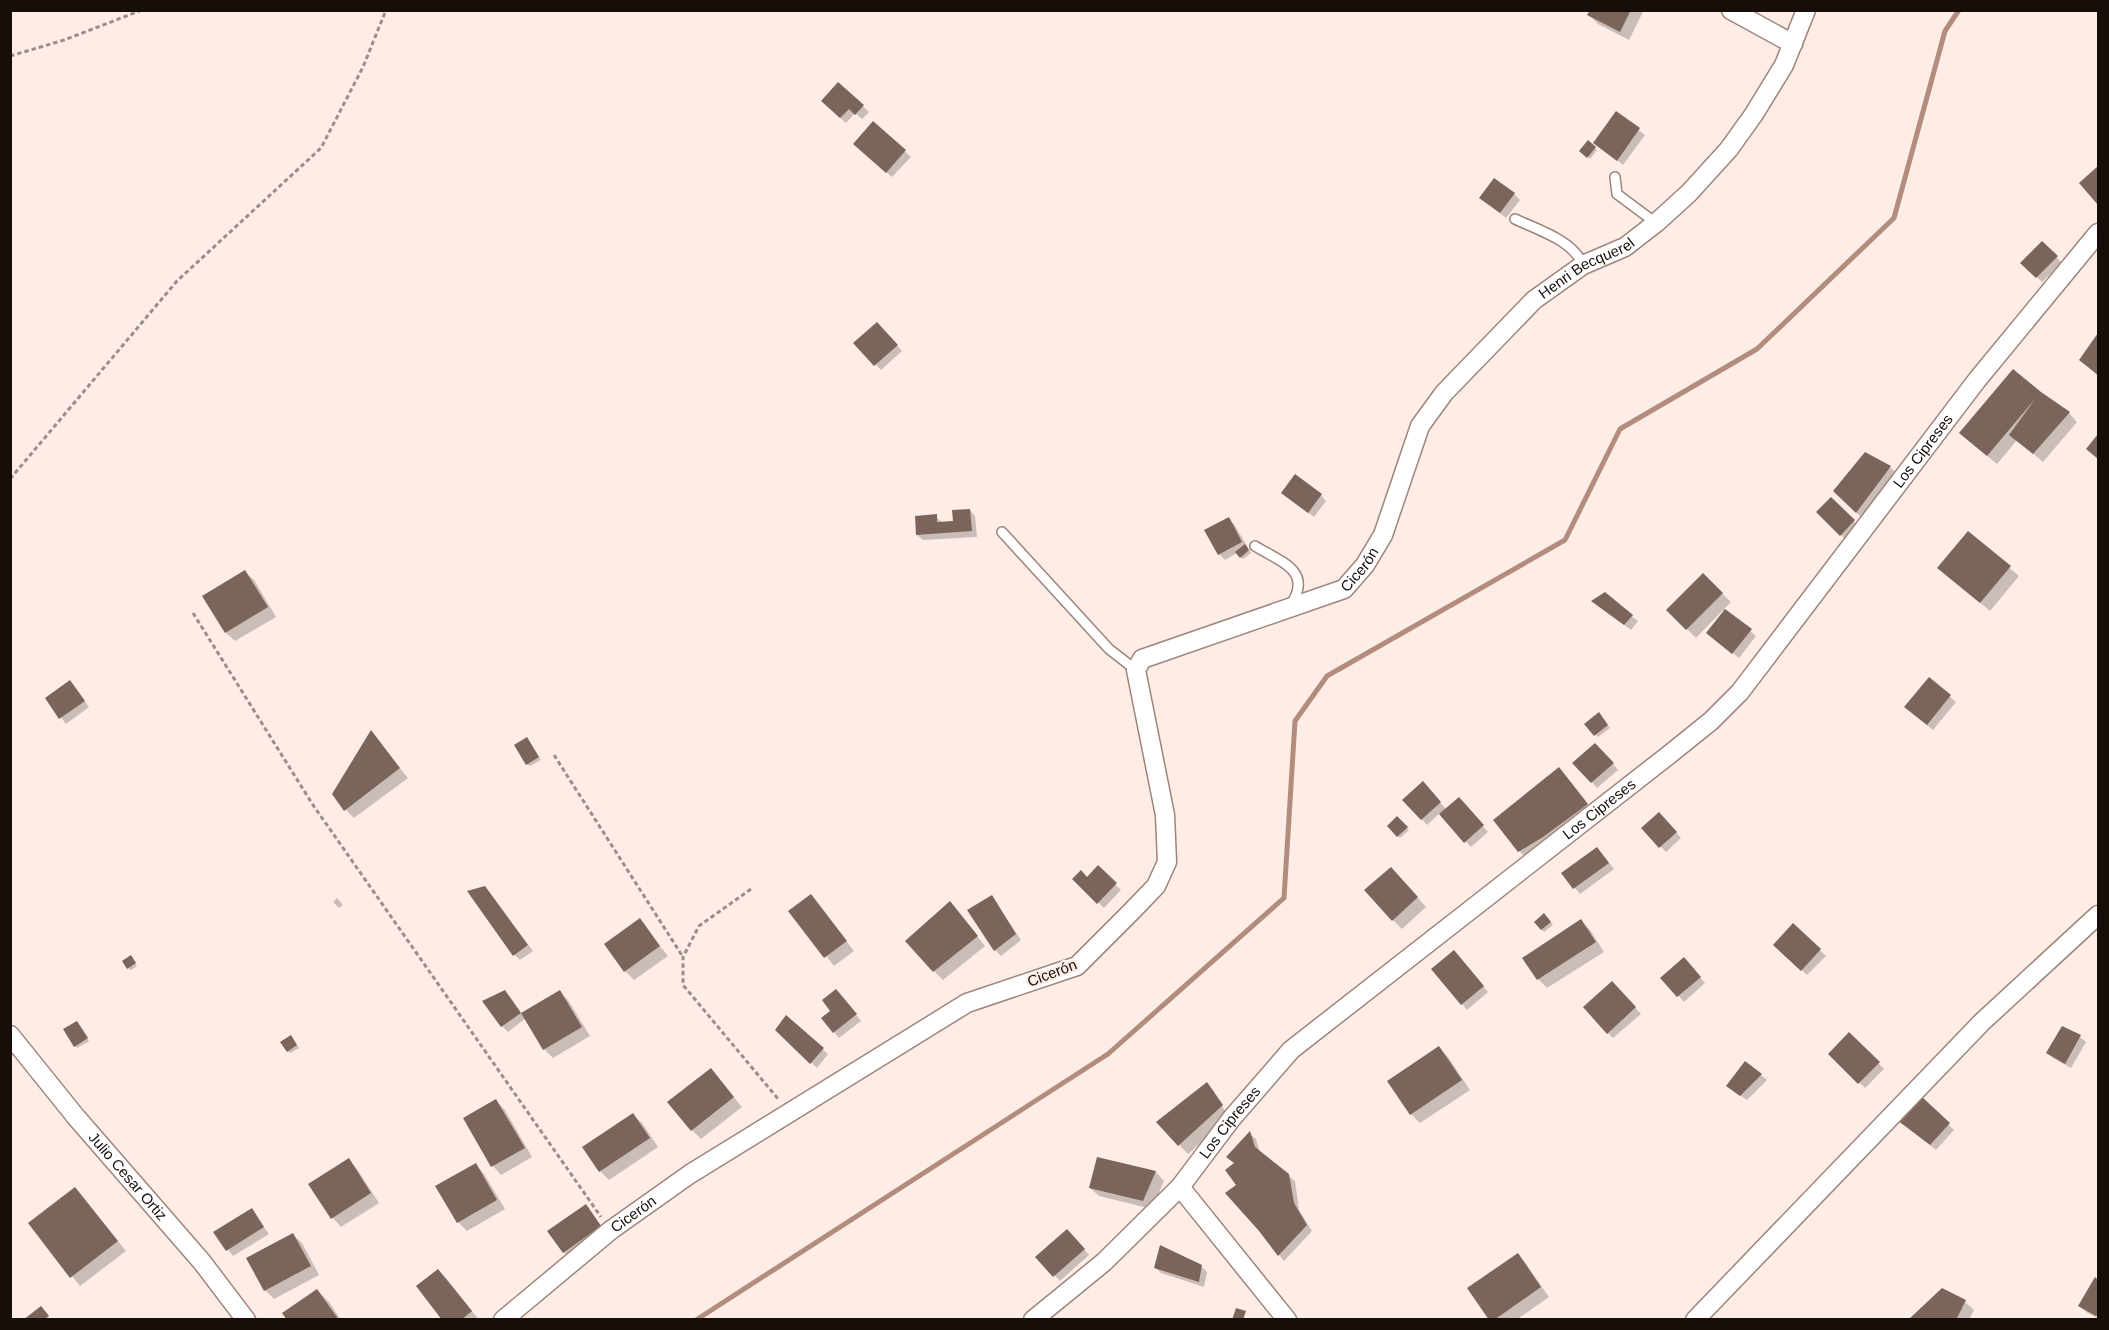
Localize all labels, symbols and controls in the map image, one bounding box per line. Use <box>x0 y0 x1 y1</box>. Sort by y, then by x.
street label: Henri Becquerel <box>1535 234 1638 302</box>
street label: Los Cipreses <box>1889 411 1956 491</box>
street label: Cicerón <box>1337 544 1382 595</box>
street label: Los Cipreses <box>1559 775 1639 843</box>
street label: Cicerón <box>1025 955 1079 990</box>
street label: Los Cipreses <box>1196 1083 1264 1162</box>
street label: Julio Cesar Ortiz <box>85 1129 171 1224</box>
street label: Cicerón <box>607 1192 659 1236</box>

